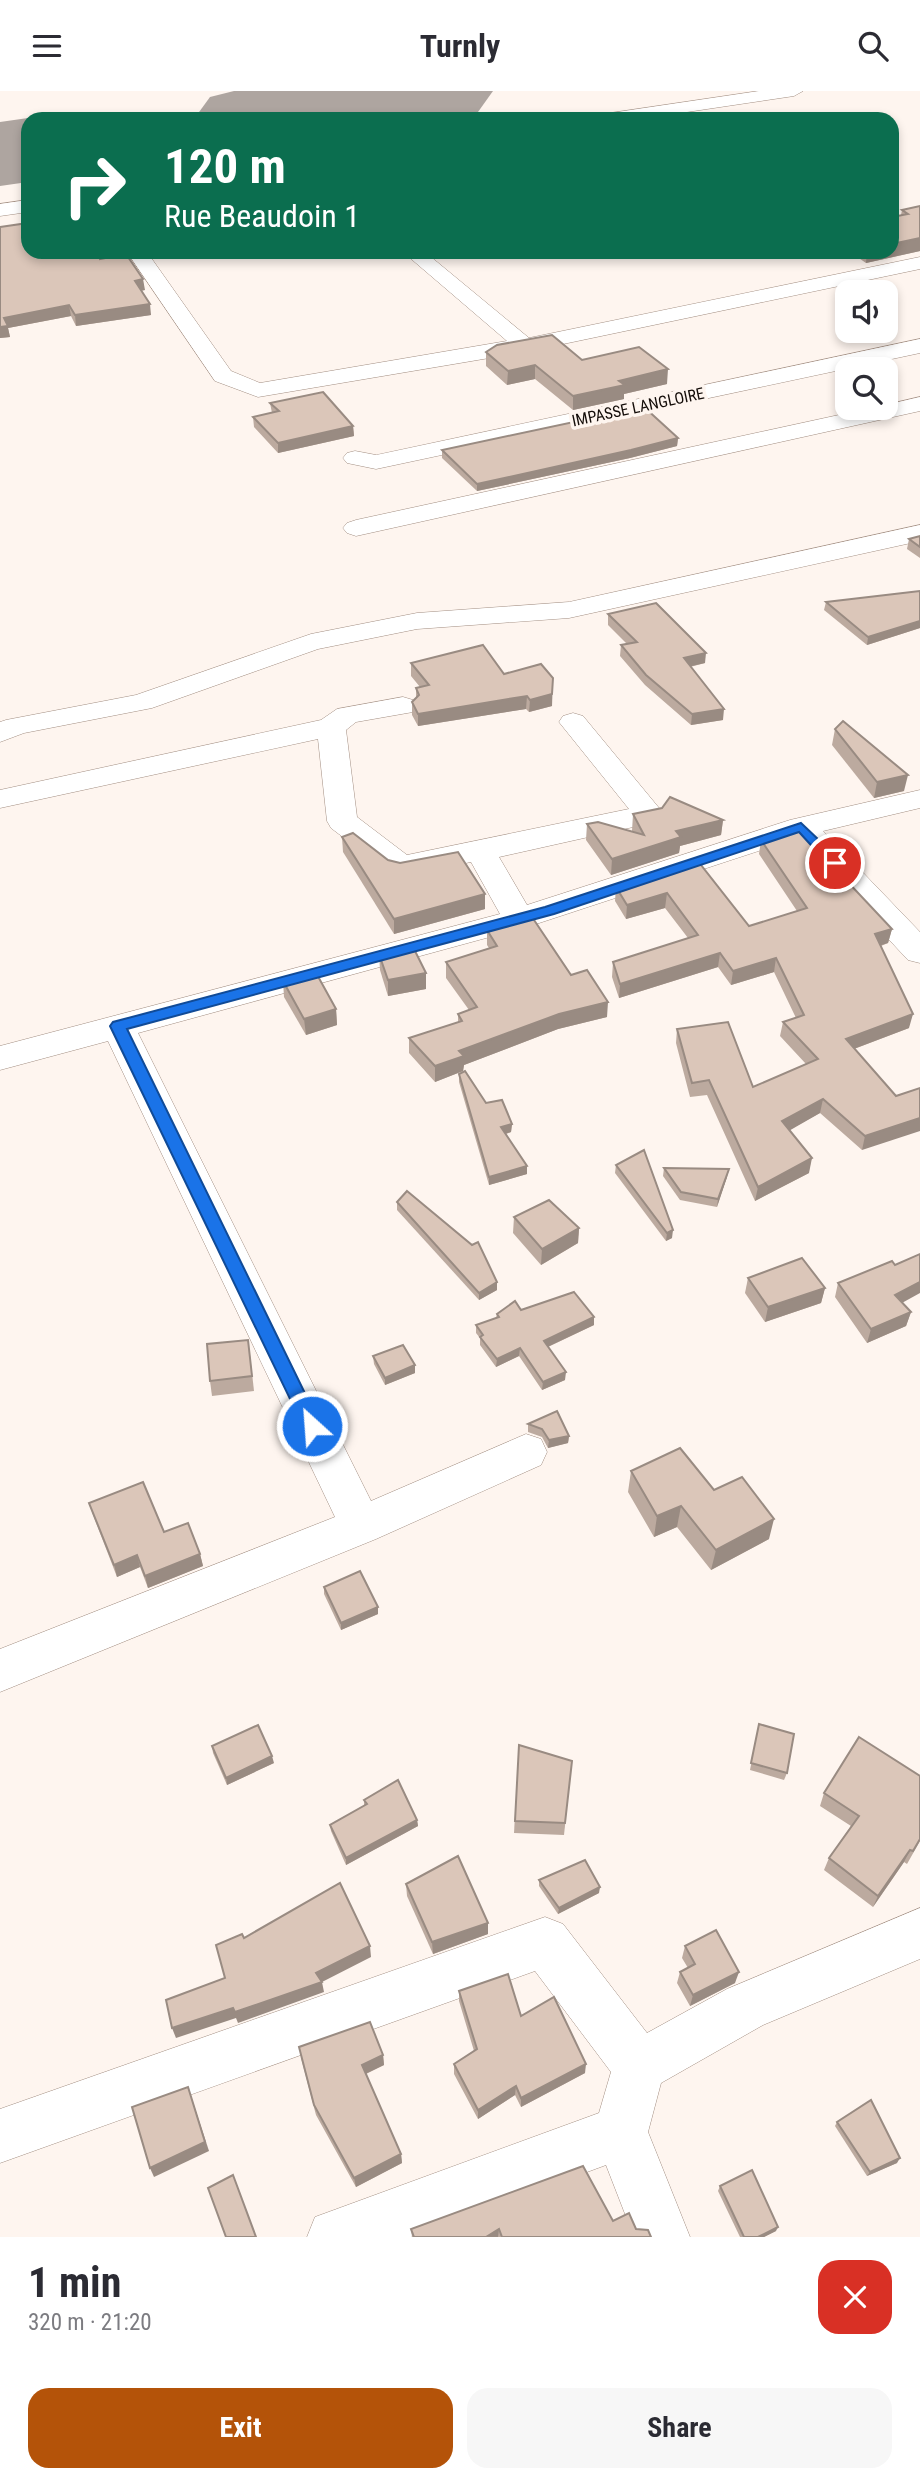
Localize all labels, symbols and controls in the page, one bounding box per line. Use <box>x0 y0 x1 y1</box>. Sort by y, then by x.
icon: menu <box>28 27 66 65</box>
text: Turnly <box>420 27 500 65</box>
icon: search <box>854 27 892 65</box>
text: 120 m <box>164 138 286 195</box>
icon: right <box>49 140 140 231</box>
text: Rue Beaudoin 1 <box>164 197 360 235</box>
map controls <box>835 280 898 420</box>
button: sound <box>835 280 898 343</box>
button: search <box>835 357 898 420</box>
street label: IMPASSE LANGLOIRE <box>570 384 706 430</box>
pin <box>805 833 865 893</box>
icon: arrive <box>816 844 854 882</box>
position arrow <box>275 1389 349 1463</box>
text: 1 min <box>28 2258 121 2307</box>
button: close <box>818 2260 892 2334</box>
text: 320 m · 21:20 <box>28 2309 152 2336</box>
button: Exit <box>28 2388 453 2468</box>
button: Share <box>467 2388 892 2468</box>

